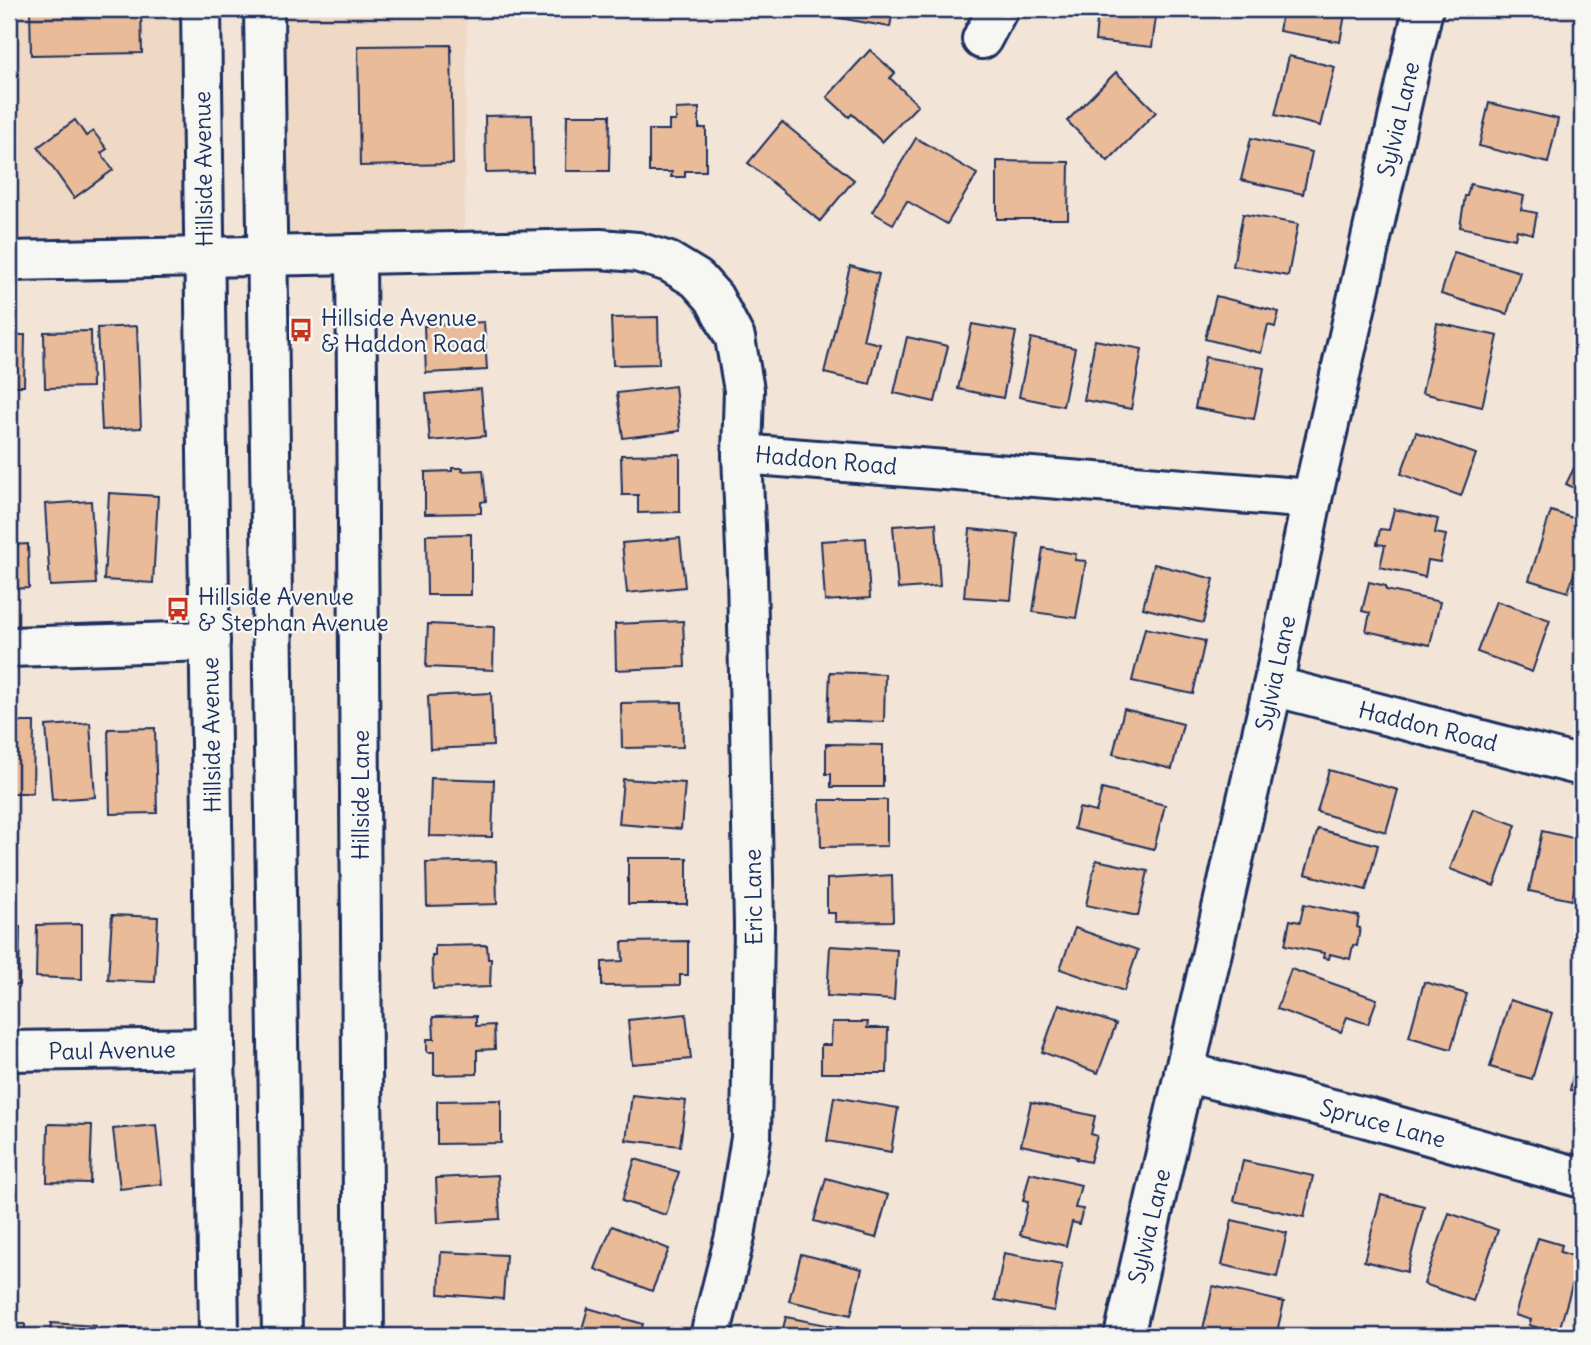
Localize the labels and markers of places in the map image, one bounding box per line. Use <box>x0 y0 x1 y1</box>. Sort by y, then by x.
place label: Hillside Avenue & Haddon Road <box>321 303 486 358</box>
bus stop icon: Hillside Avenue & Haddon Road <box>287 316 315 344</box>
place label: Hillside Avenue & Stephan Avenue <box>198 582 389 637</box>
bus stop icon: Hillside Avenue & Stephan Avenue <box>164 595 192 623</box>

